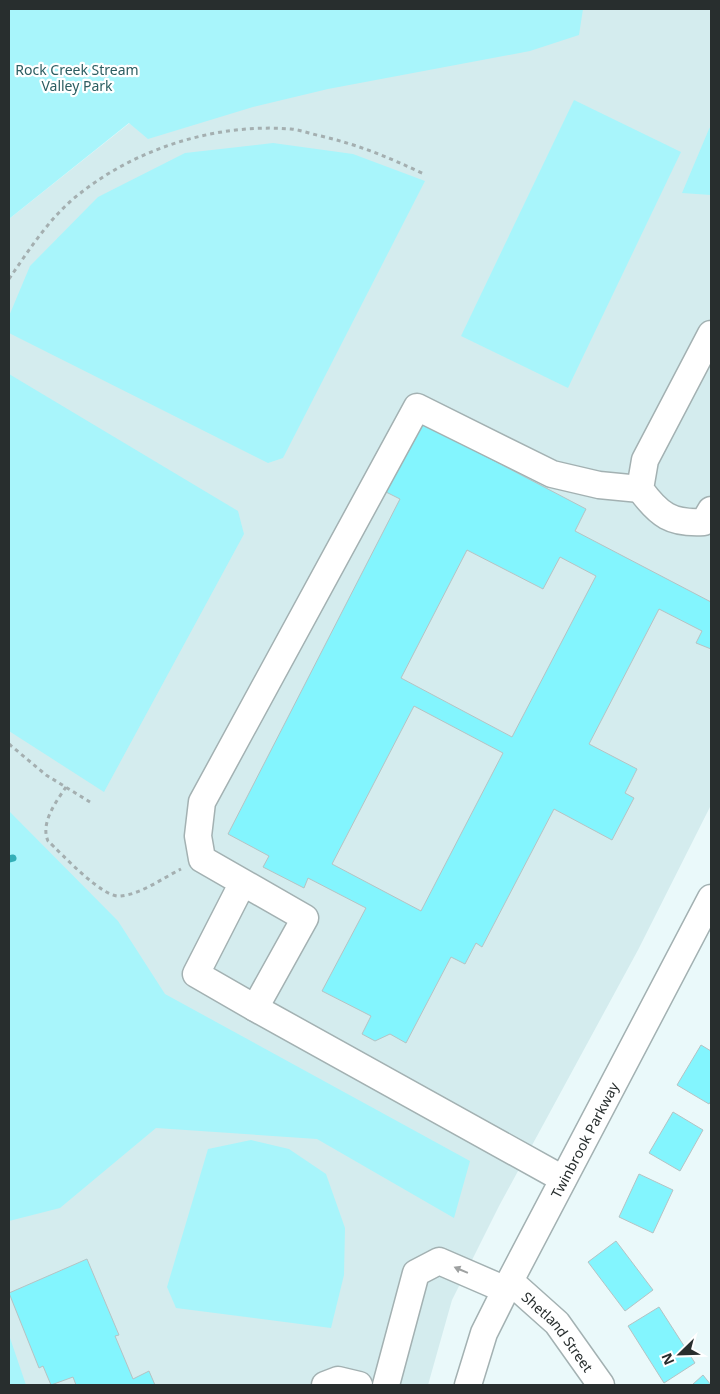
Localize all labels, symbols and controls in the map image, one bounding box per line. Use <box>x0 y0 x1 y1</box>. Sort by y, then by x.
park label: Rock Creek Stream Valley Park <box>15 60 139 95</box>
street label: Twinbrook Parkway <box>546 1078 623 1201</box>
one-way arrow <box>454 1266 468 1274</box>
street label: Shetland Street <box>518 1287 598 1375</box>
north arrow <box>655 1329 705 1379</box>
text: N <box>657 1350 679 1368</box>

